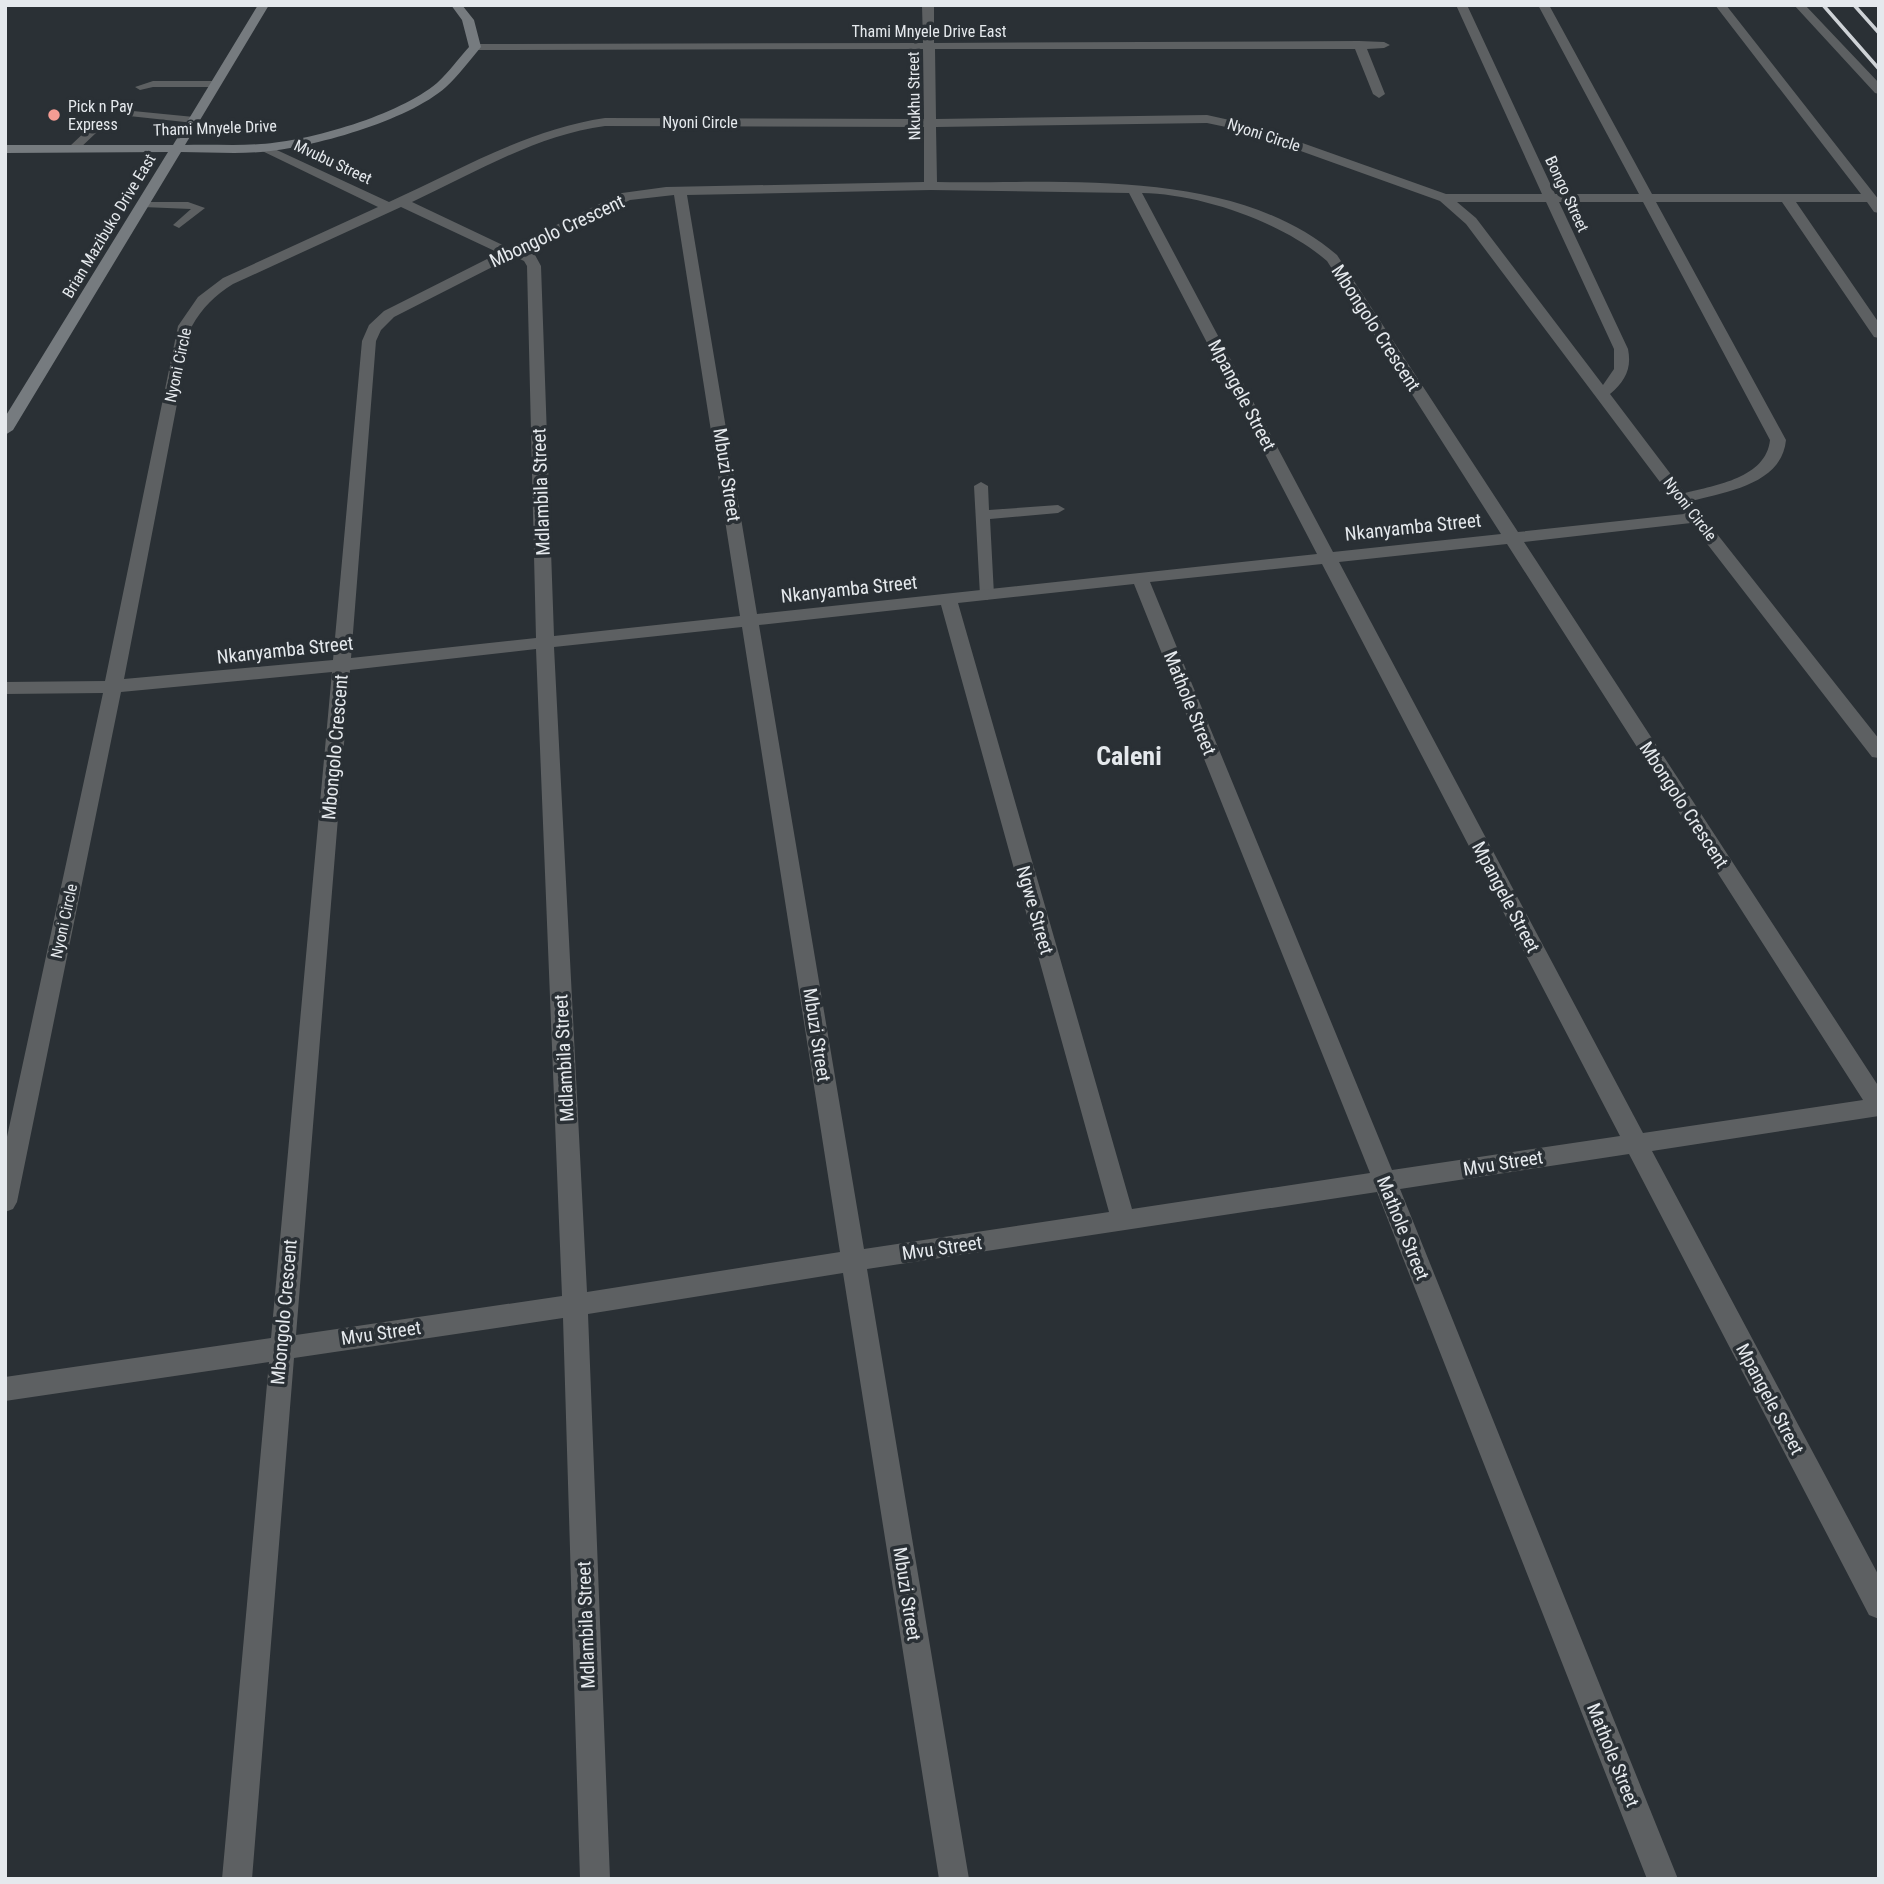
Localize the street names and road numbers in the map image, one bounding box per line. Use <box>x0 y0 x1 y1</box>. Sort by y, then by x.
street label: Thami Mnyele Drive East <box>851 22 1007 41</box>
street label: Nkukhu Street <box>904 51 924 141</box>
street label: Nyoni Circle <box>662 113 738 132</box>
street label: Nyoni Circle <box>1225 114 1303 156</box>
street label: Thami Mnyele Drive <box>153 116 277 140</box>
street label: Mvubu Street <box>291 136 375 188</box>
street label: Brian Mazibuko Drive East <box>58 150 160 301</box>
street label: Bongo Street <box>1541 153 1593 235</box>
street label: Mbongolo Crescent <box>486 190 628 272</box>
street label: Mbongolo Crescent <box>1327 260 1425 396</box>
street label: Nyoni Circle <box>161 326 195 404</box>
street label: Mpangele Street <box>1203 336 1281 454</box>
street label: Mbuzi Street <box>708 427 746 523</box>
street label: Mdlambila Street <box>527 428 555 556</box>
street label: Nyoni Circle <box>1659 473 1721 545</box>
street label: Nkanyamba Street <box>1344 508 1482 546</box>
street label: Nkanyamba Street <box>780 570 918 608</box>
street label: Nkanyamba Street <box>216 631 354 669</box>
street label: Mathole Street <box>1159 648 1221 758</box>
street label: Mbongolo Crescent <box>317 673 353 821</box>
street label: Mbongolo Crescent <box>1635 737 1733 873</box>
street label: Mpangele Street <box>1467 838 1545 956</box>
street label: Ngwe Street <box>1011 863 1059 957</box>
street label: Nyoni Circle <box>47 882 81 960</box>
street label: Mbuzi Street <box>798 987 836 1083</box>
street label: Mdlambila Street <box>549 994 579 1122</box>
street label: Mvu Street <box>1461 1145 1545 1181</box>
street label: Mathole Street <box>1372 1173 1434 1283</box>
street label: Mvu Street <box>901 1231 983 1265</box>
street label: Mbongolo Crescent <box>266 1238 302 1386</box>
street label: Mvu Street <box>340 1316 422 1350</box>
street label: Mpangele Street <box>1731 1340 1809 1458</box>
street label: Mbuzi Street <box>888 1546 926 1642</box>
street label: Mdlambila Street <box>572 1561 600 1689</box>
street label: Mathole Street <box>1582 1700 1644 1810</box>

